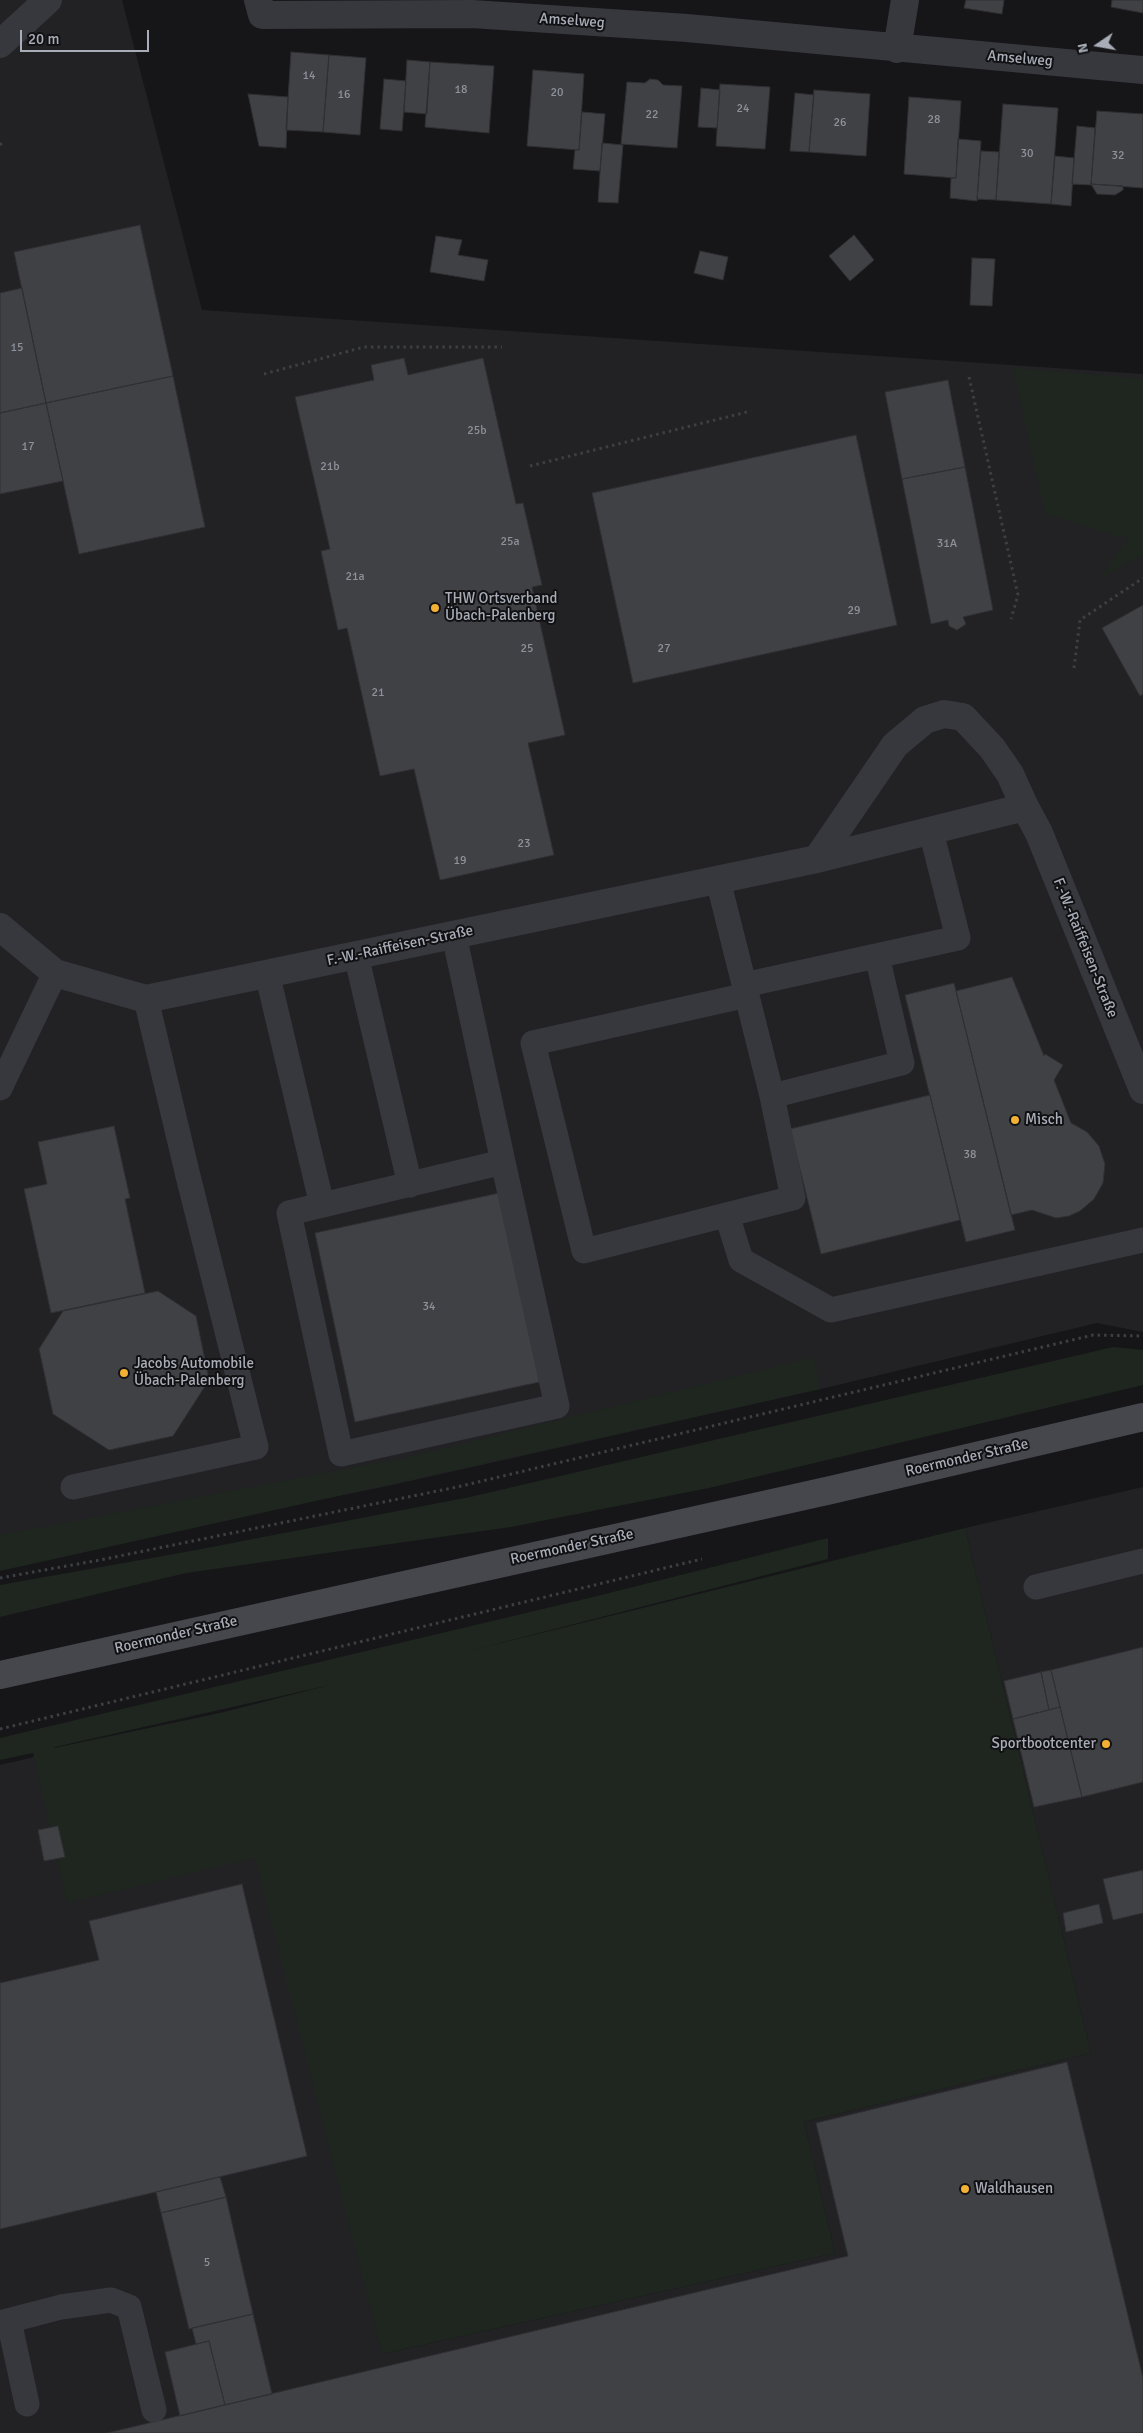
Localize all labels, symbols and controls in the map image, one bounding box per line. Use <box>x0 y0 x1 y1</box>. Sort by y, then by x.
street label: Amselweg <box>539 10 605 32</box>
scale bar <box>22 20 151 52</box>
north arrow <box>1073 20 1123 70</box>
text: 20 m <box>28 30 59 48</box>
text: N <box>1074 42 1092 55</box>
street label: Amselweg <box>987 47 1053 71</box>
house number: 14 <box>303 69 315 83</box>
house number: 18 <box>455 83 467 97</box>
house number: 20 <box>551 86 563 100</box>
house number: 16 <box>338 88 350 102</box>
house number: 24 <box>737 102 749 116</box>
house number: 22 <box>646 108 658 122</box>
house number: 28 <box>928 113 940 127</box>
house number: 26 <box>834 116 846 130</box>
house number: 30 <box>1021 147 1033 161</box>
house number: 32 <box>1112 149 1124 163</box>
house number: 15 <box>11 341 23 355</box>
house number: 25b <box>467 424 487 438</box>
house number: 17 <box>22 440 34 454</box>
house number: 21b <box>320 460 340 474</box>
house number: 25a <box>500 535 520 549</box>
house number: 31A <box>937 537 957 551</box>
house number: 21a <box>345 570 365 584</box>
place label: THW Ortsverband Übach-Palenberg <box>445 590 557 625</box>
marker: THW Ortsverband Übach-Palenberg <box>429 602 441 614</box>
house number: 29 <box>848 604 860 618</box>
house number: 25 <box>521 642 533 656</box>
house number: 27 <box>658 642 670 656</box>
house number: 21 <box>372 686 384 700</box>
house number: 23 <box>518 837 530 851</box>
house number: 19 <box>454 854 466 868</box>
street label: F.-W.-Raiffeisen-Straße <box>1049 875 1121 1021</box>
street label: F.-W.-Raiffeisen-Straße <box>325 922 475 970</box>
place label: Misch <box>1025 1111 1063 1129</box>
marker: Misch <box>1009 1114 1021 1126</box>
house number: 38 <box>964 1148 976 1162</box>
house number: 34 <box>423 1300 435 1314</box>
place label: Jacobs Automobile Übach-Palenberg <box>134 1355 254 1390</box>
marker: Jacobs Automobile Übach-Palenberg <box>118 1367 130 1379</box>
street label: Roermonder Straße <box>904 1435 1030 1481</box>
street label: Roermonder Straße <box>509 1525 635 1569</box>
street label: Roermonder Straße <box>113 1612 239 1658</box>
place label: Sportbootcenter <box>992 1735 1096 1753</box>
marker: Sportbootcenter <box>1100 1738 1112 1750</box>
place label: Waldhausen <box>975 2180 1053 2198</box>
marker: Waldhausen <box>959 2183 971 2195</box>
house number: 5 <box>204 2256 210 2270</box>

